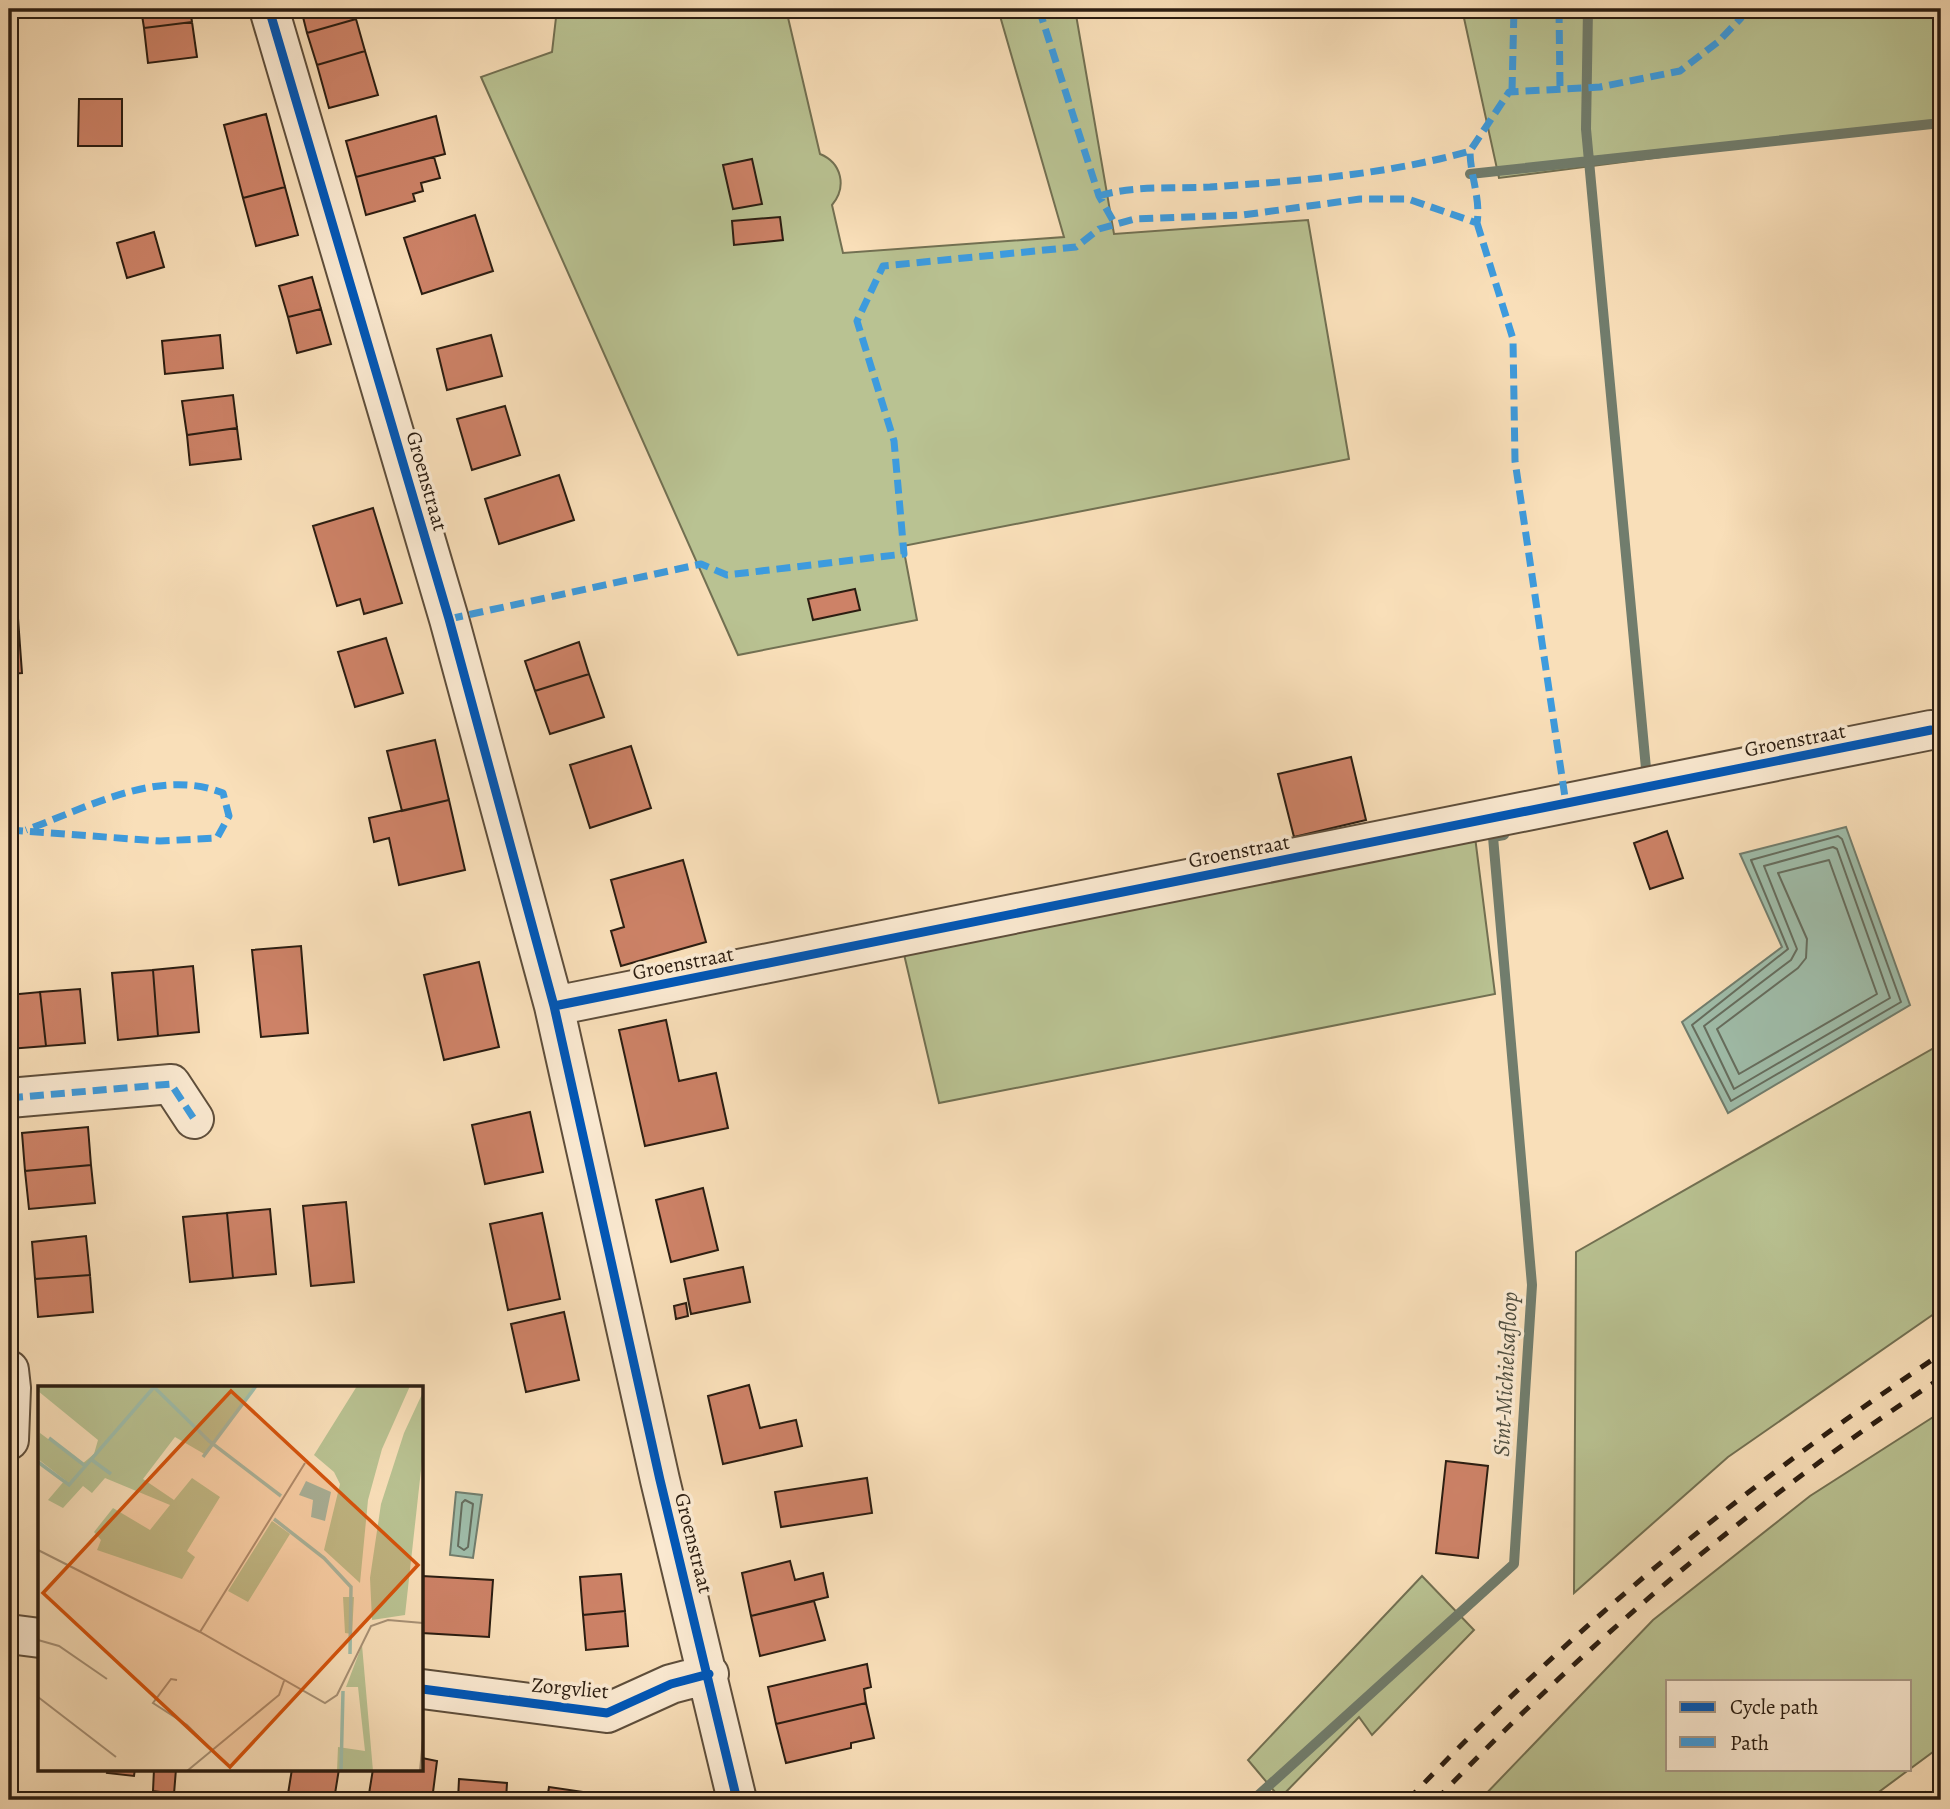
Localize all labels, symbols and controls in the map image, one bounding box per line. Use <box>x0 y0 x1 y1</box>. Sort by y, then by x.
street label: Groenstraat <box>399 428 455 534</box>
street label: Groenstraat <box>1742 716 1848 764</box>
street label: Groenstraat <box>1186 827 1292 875</box>
street label: Groenstraat <box>630 939 736 987</box>
water label: Sint-Michielsafloop <box>1486 1291 1525 1457</box>
inset map <box>38 1386 424 1770</box>
street label: Groenstraat <box>668 1490 720 1596</box>
street label: Zorgvliet <box>530 1671 610 1705</box>
legend <box>1666 1680 1912 1770</box>
text: Cycle path <box>1730 1693 1819 1721</box>
text: Path <box>1730 1729 1769 1757</box>

